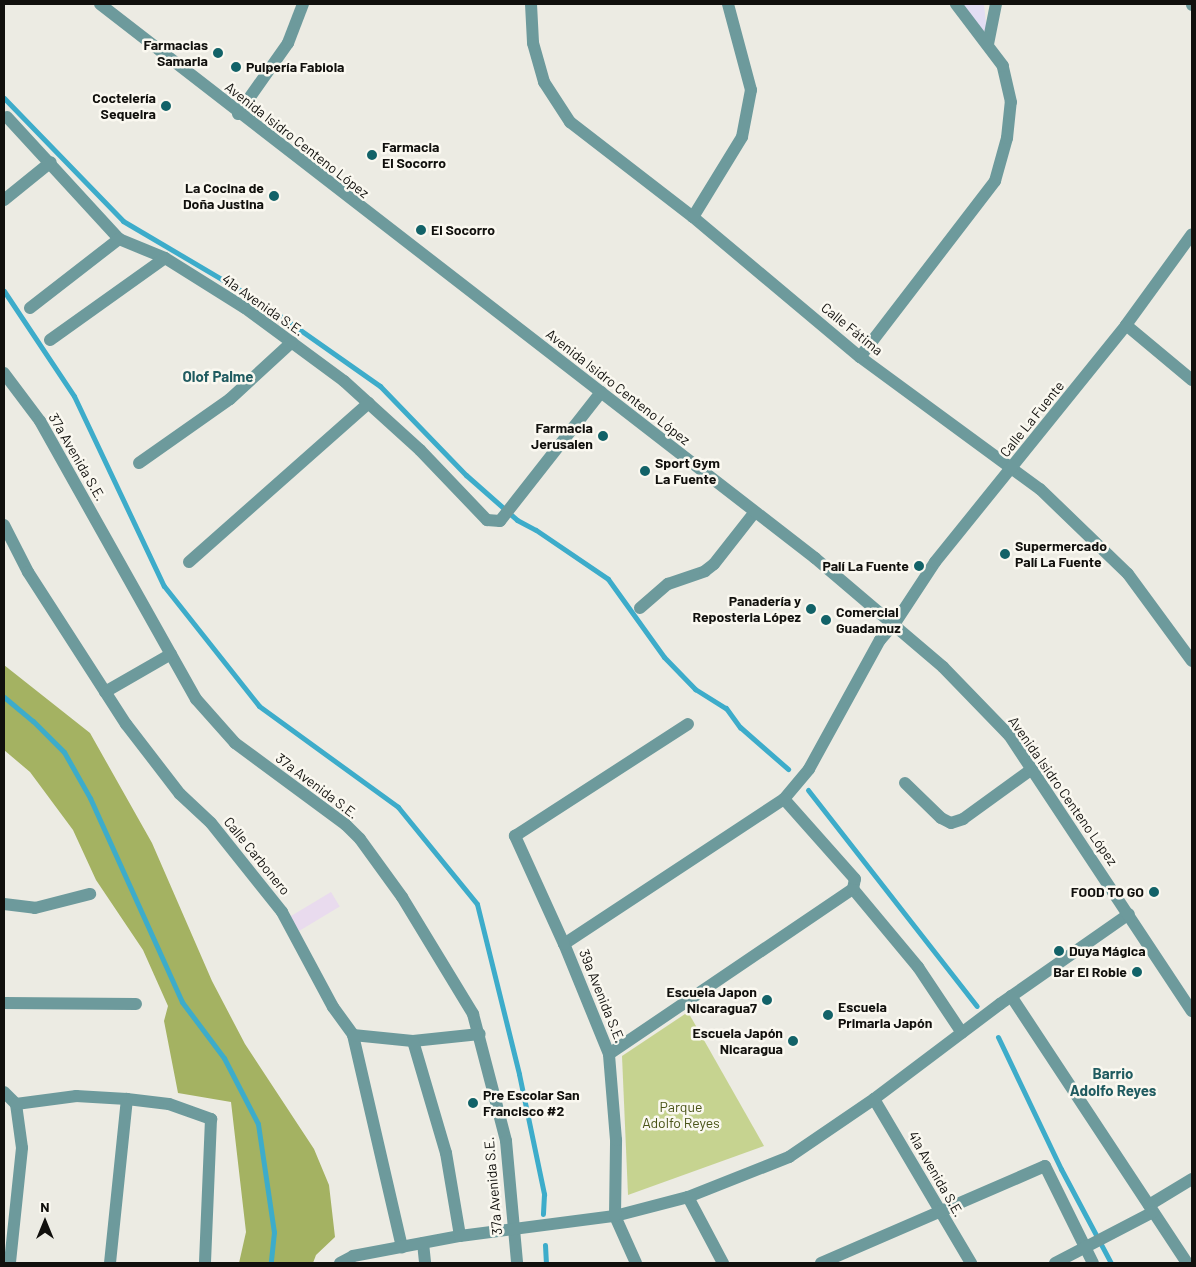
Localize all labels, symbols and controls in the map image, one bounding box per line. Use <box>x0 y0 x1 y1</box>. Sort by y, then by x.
place label: Farmacias Samaria <box>144 37 208 70</box>
marker: Farmacias Samaria <box>212 47 224 59</box>
place label: Pulpería Fabiola <box>246 59 344 75</box>
marker: Pulpería Fabiola <box>230 61 242 73</box>
street label: Avenida Isidro Centeno López <box>222 79 372 201</box>
place label: Coctelería Sequeira <box>92 90 156 122</box>
marker: Coctelería Sequeira <box>160 100 172 112</box>
place label: Farmacia El Socorro <box>382 139 446 172</box>
marker: Farmacia El Socorro <box>366 149 378 161</box>
place label: La Cocina de Doña Justina <box>183 180 264 212</box>
marker: La Cocina de Doña Justina <box>268 190 280 202</box>
place label: El Socorro <box>431 222 495 238</box>
marker: El Socorro <box>415 224 427 236</box>
street label: 41a Avenida S.E. <box>219 271 307 339</box>
street label: Calle Fátima <box>818 299 886 359</box>
street label: Avenida Isidro Centeno López <box>543 326 693 448</box>
district label: Olof Palme <box>182 368 254 386</box>
street label: Calle La Fuente <box>996 378 1068 460</box>
street label: 37a Avenida S.E. <box>45 410 109 504</box>
place label: Farmacia Jerusalen <box>531 420 593 452</box>
marker: Farmacia Jerusalen <box>597 430 609 442</box>
place label: Sport Gym La Fuente <box>655 455 720 488</box>
marker: Sport Gym La Fuente <box>639 465 651 477</box>
place label: Supermercado Palí La Fuente <box>1015 538 1107 570</box>
marker: Supermercado Palí La Fuente <box>999 548 1011 560</box>
place label: Palí La Fuente <box>822 558 909 574</box>
marker: Palí La Fuente <box>913 560 925 572</box>
place label: Panadería y Reposteria López <box>692 593 801 626</box>
marker: Panadería y Reposteria López <box>805 603 817 615</box>
place label: Comercial Guadamuz <box>836 604 901 636</box>
marker: Comercial Guadamuz <box>820 614 832 626</box>
street label: Avenida Isidro Centeno López <box>1005 713 1121 869</box>
street label: 37a Avenida S.E. <box>273 750 361 822</box>
street label: Calle Carbonero <box>220 814 294 898</box>
place label: FOOD TO GO <box>1071 884 1144 900</box>
marker: FOOD TO GO <box>1148 886 1160 898</box>
place label: Duya Mágica <box>1069 943 1146 959</box>
marker: Duya Mágica <box>1053 945 1065 957</box>
street label: 39a Avenida S.E. <box>576 947 628 1045</box>
place label: Bar El Roble <box>1053 964 1127 980</box>
marker: Bar El Roble <box>1131 966 1143 978</box>
place label: Escuela Japon Nicaragua7 <box>666 984 757 1016</box>
marker: Escuela Japon Nicaragua7 <box>761 994 773 1006</box>
place label: Escuela Primaria Japón <box>838 999 932 1032</box>
marker: Escuela Primaria Japón <box>822 1009 834 1021</box>
place label: Escuela Japón Nicaragua <box>693 1025 783 1058</box>
marker: Escuela Japón Nicaragua <box>787 1035 799 1047</box>
district label: Barrio Adolfo Reyes <box>1070 1064 1156 1099</box>
place label: Pre Escolar San Francisco #2 <box>483 1087 580 1120</box>
marker: Pre Escolar San Francisco #2 <box>467 1097 479 1109</box>
park label: Parque Adolfo Reyes <box>642 1099 720 1132</box>
street label: 41a Avenida S.E. <box>905 1128 967 1220</box>
street label: 37a Avenida S.E. <box>480 1136 506 1236</box>
north arrow <box>20 1197 70 1247</box>
text: N <box>40 1198 50 1215</box>

